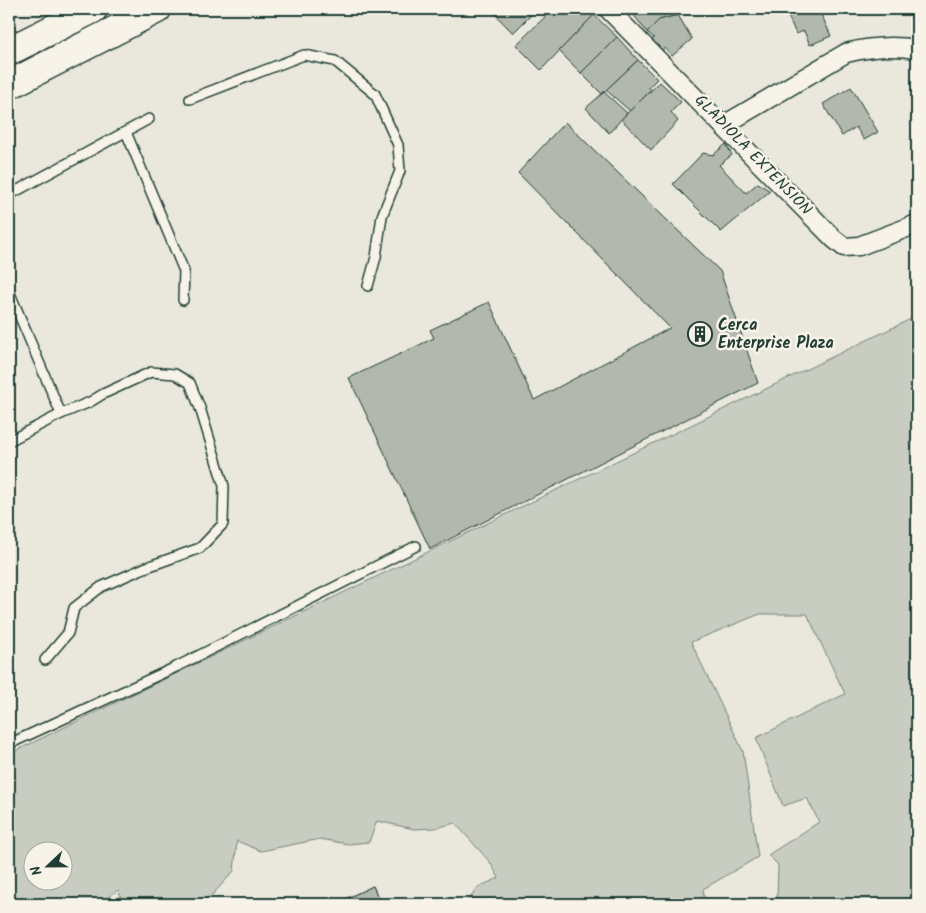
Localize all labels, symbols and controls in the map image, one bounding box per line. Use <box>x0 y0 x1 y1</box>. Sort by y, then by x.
street label: GLADIOLA EXTENSION <box>688 89 818 221</box>
place label: Cerca Enterprise Plaza <box>718 313 834 356</box>
building icon: Cerca Enterprise Plaza <box>687 321 713 347</box>
north arrow <box>22 840 72 890</box>
text: N <box>25 862 49 879</box>

